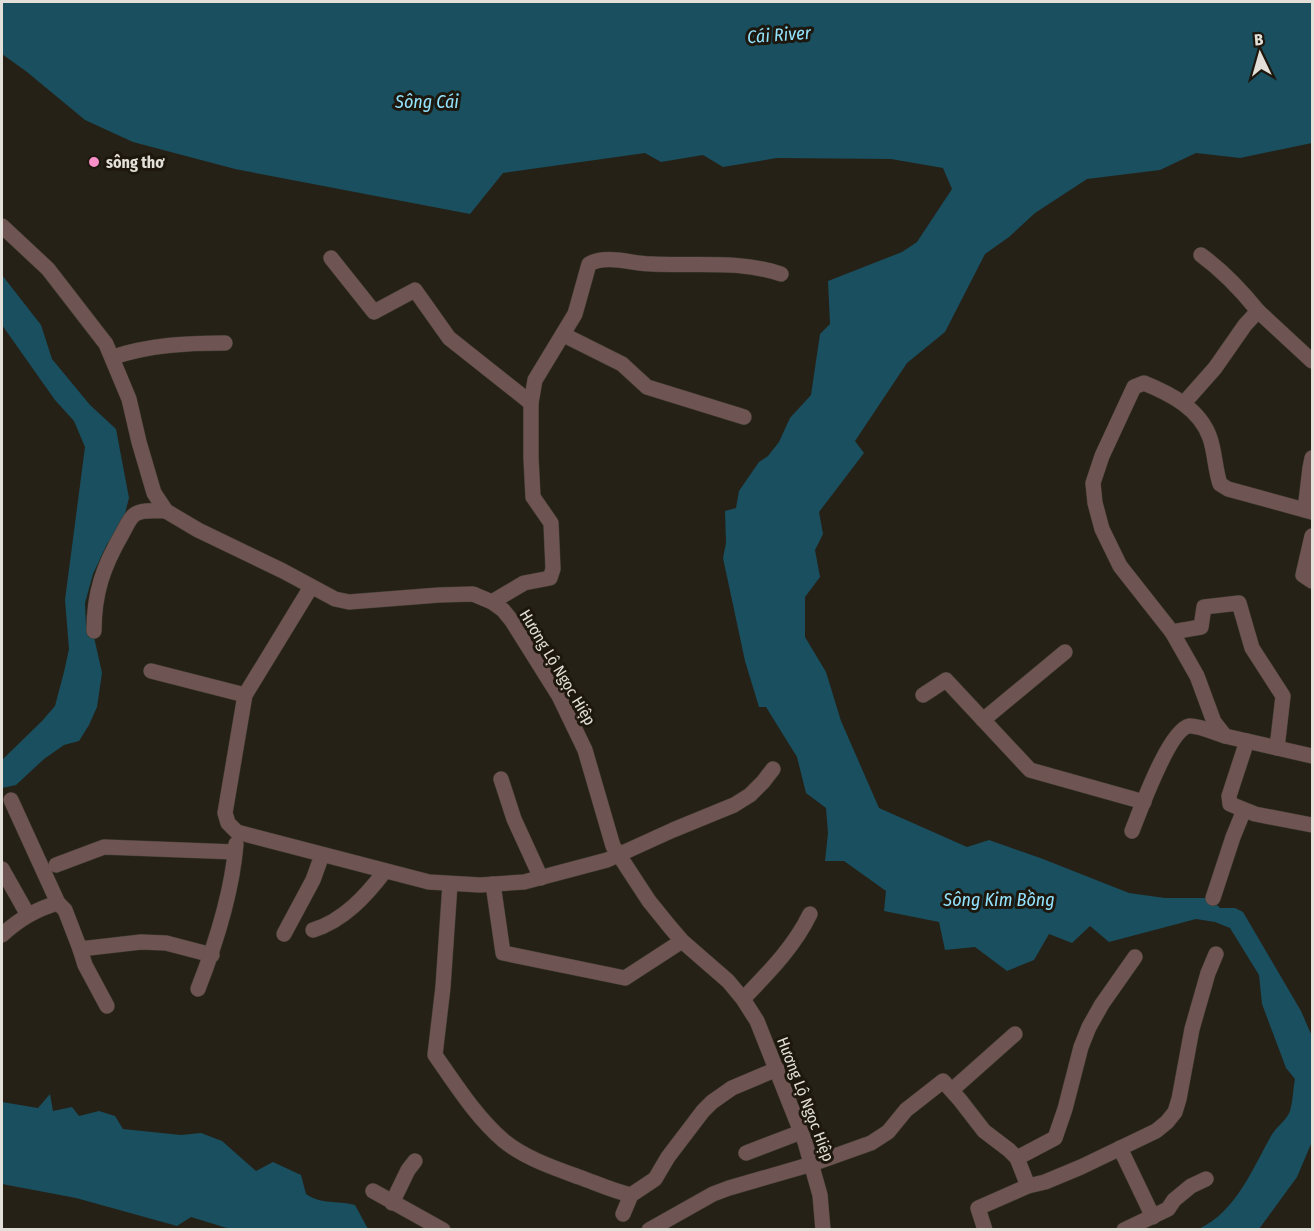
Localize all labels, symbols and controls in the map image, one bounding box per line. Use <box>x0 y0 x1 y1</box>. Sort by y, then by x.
water label: Cái River <box>746 22 812 48</box>
north arrow <box>1230 24 1290 84</box>
text: B <box>1253 30 1264 49</box>
water label: Sông Cái <box>394 91 459 113</box>
place label: sông thơ <box>106 153 165 172</box>
marker: sông thơ <box>87 155 101 169</box>
street label: Hương Lộ Ngọc Hiệp <box>516 606 600 729</box>
water label: Sông Kim Bồng <box>942 889 1055 911</box>
street label: Hương Lộ Ngọc Hiệp <box>773 1034 838 1164</box>

